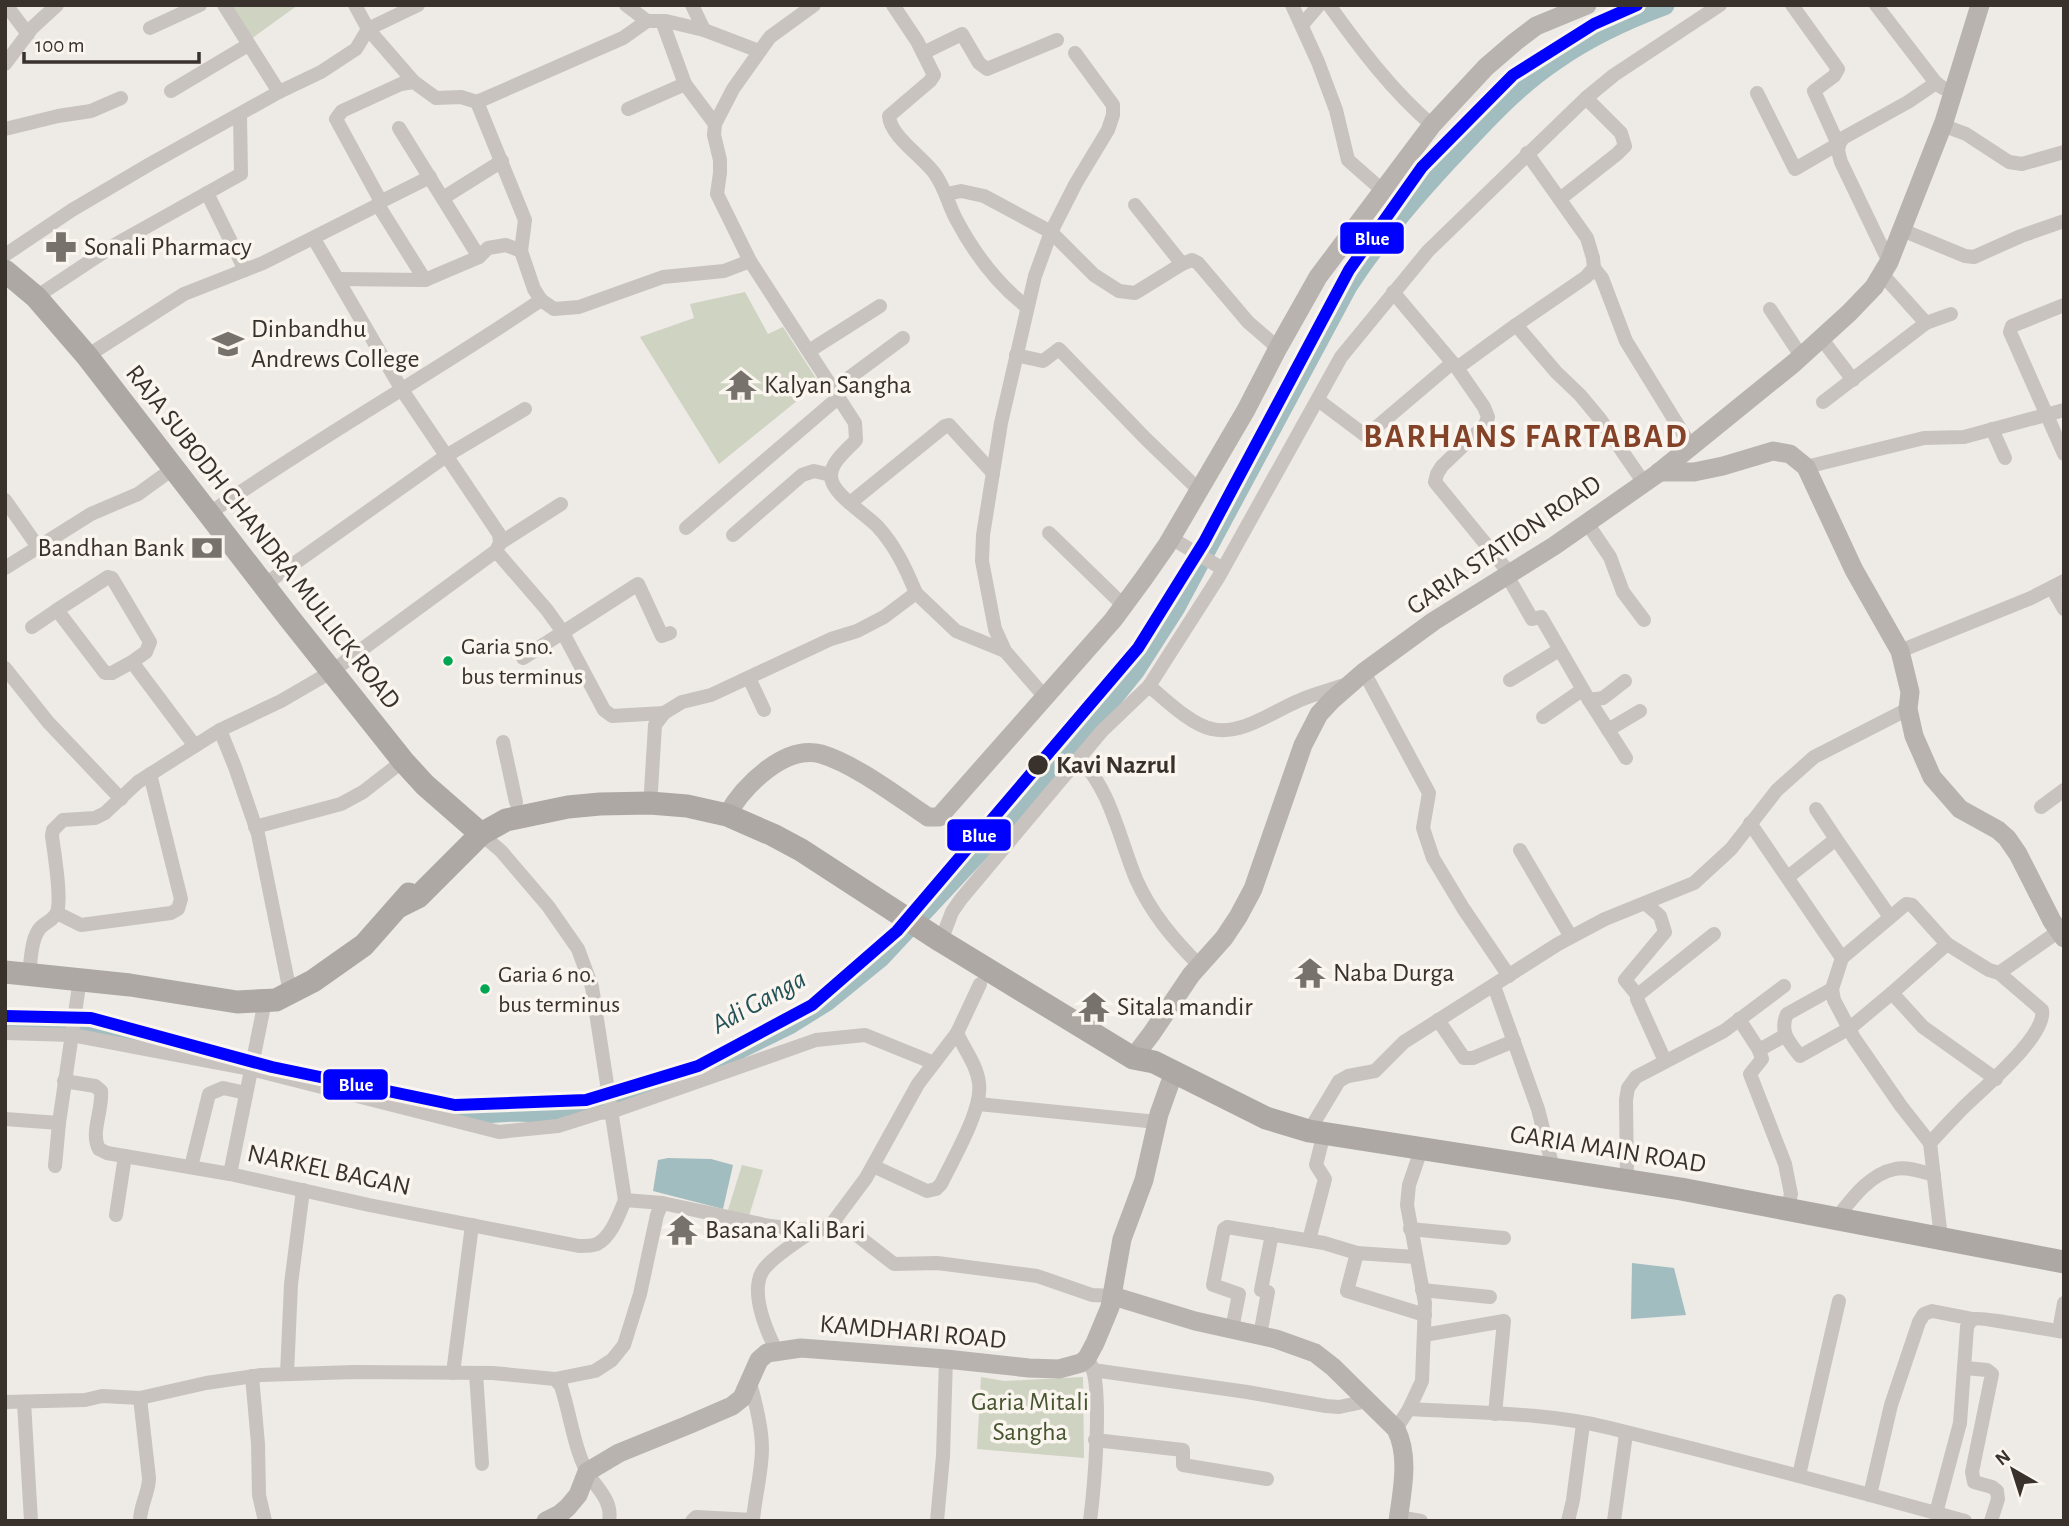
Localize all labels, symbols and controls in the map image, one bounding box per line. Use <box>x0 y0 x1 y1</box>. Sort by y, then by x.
scale bar <box>24 21 200 65</box>
text: 100 m <box>35 35 85 56</box>
line badge: Blue <box>1339 221 1405 255</box>
pharmacy icon: Sonali Pharmacy <box>44 230 78 264</box>
text: Blue <box>1355 230 1389 249</box>
place label: Sonali Pharmacy <box>84 234 252 260</box>
place label: Dinbandhu Andrews College <box>251 316 419 372</box>
school or university icon: Dinbandhu Andrews College <box>211 327 245 361</box>
street label: RAJA SUBODH CHANDRA MULLICK ROAD <box>121 360 405 714</box>
temple icon: Kalyan Sangha <box>724 368 758 402</box>
place label: Kalyan Sangha <box>764 372 912 398</box>
district label: BARHANS FARTABAD <box>1363 421 1689 454</box>
street label: GARIA STATION ROAD <box>1402 470 1606 620</box>
bank icon: Bandhan Bank <box>190 531 224 565</box>
place label: Bandhan Bank <box>37 535 184 561</box>
place label: Garia 5no. bus terminus <box>461 635 583 689</box>
marker: Garia 5no. bus terminus <box>441 654 455 668</box>
place label: Kavi Nazrul <box>1056 752 1176 778</box>
marker: Kavi Nazrul <box>1026 753 1050 777</box>
line badge: Blue <box>946 818 1012 852</box>
text: Blue <box>962 827 996 846</box>
temple icon: Naba Durga <box>1293 956 1327 990</box>
place label: Naba Durga <box>1333 960 1454 986</box>
place label: Garia 6 no. bus terminus <box>498 963 620 1017</box>
water label: Adi Ganga <box>706 965 811 1040</box>
marker: Garia 6 no. bus terminus <box>478 982 492 996</box>
temple icon: Sitala mandir <box>1077 990 1111 1024</box>
place label: Sitala mandir <box>1117 994 1253 1020</box>
line badge: Blue <box>322 1068 389 1101</box>
text: Blue <box>339 1076 373 1095</box>
street label: GARIA MAIN ROAD <box>1508 1121 1708 1177</box>
street label: NARKEL BAGAN <box>245 1140 413 1200</box>
temple icon: Basana Kali Bari <box>665 1213 699 1247</box>
place label: Basana Kali Bari <box>705 1217 865 1243</box>
street label: KAMDHARI ROAD <box>819 1311 1007 1353</box>
park label: Garia Mitali Sangha <box>971 1389 1089 1445</box>
north arrow <box>1978 1435 2048 1505</box>
text: N <box>1992 1446 2014 1469</box>

